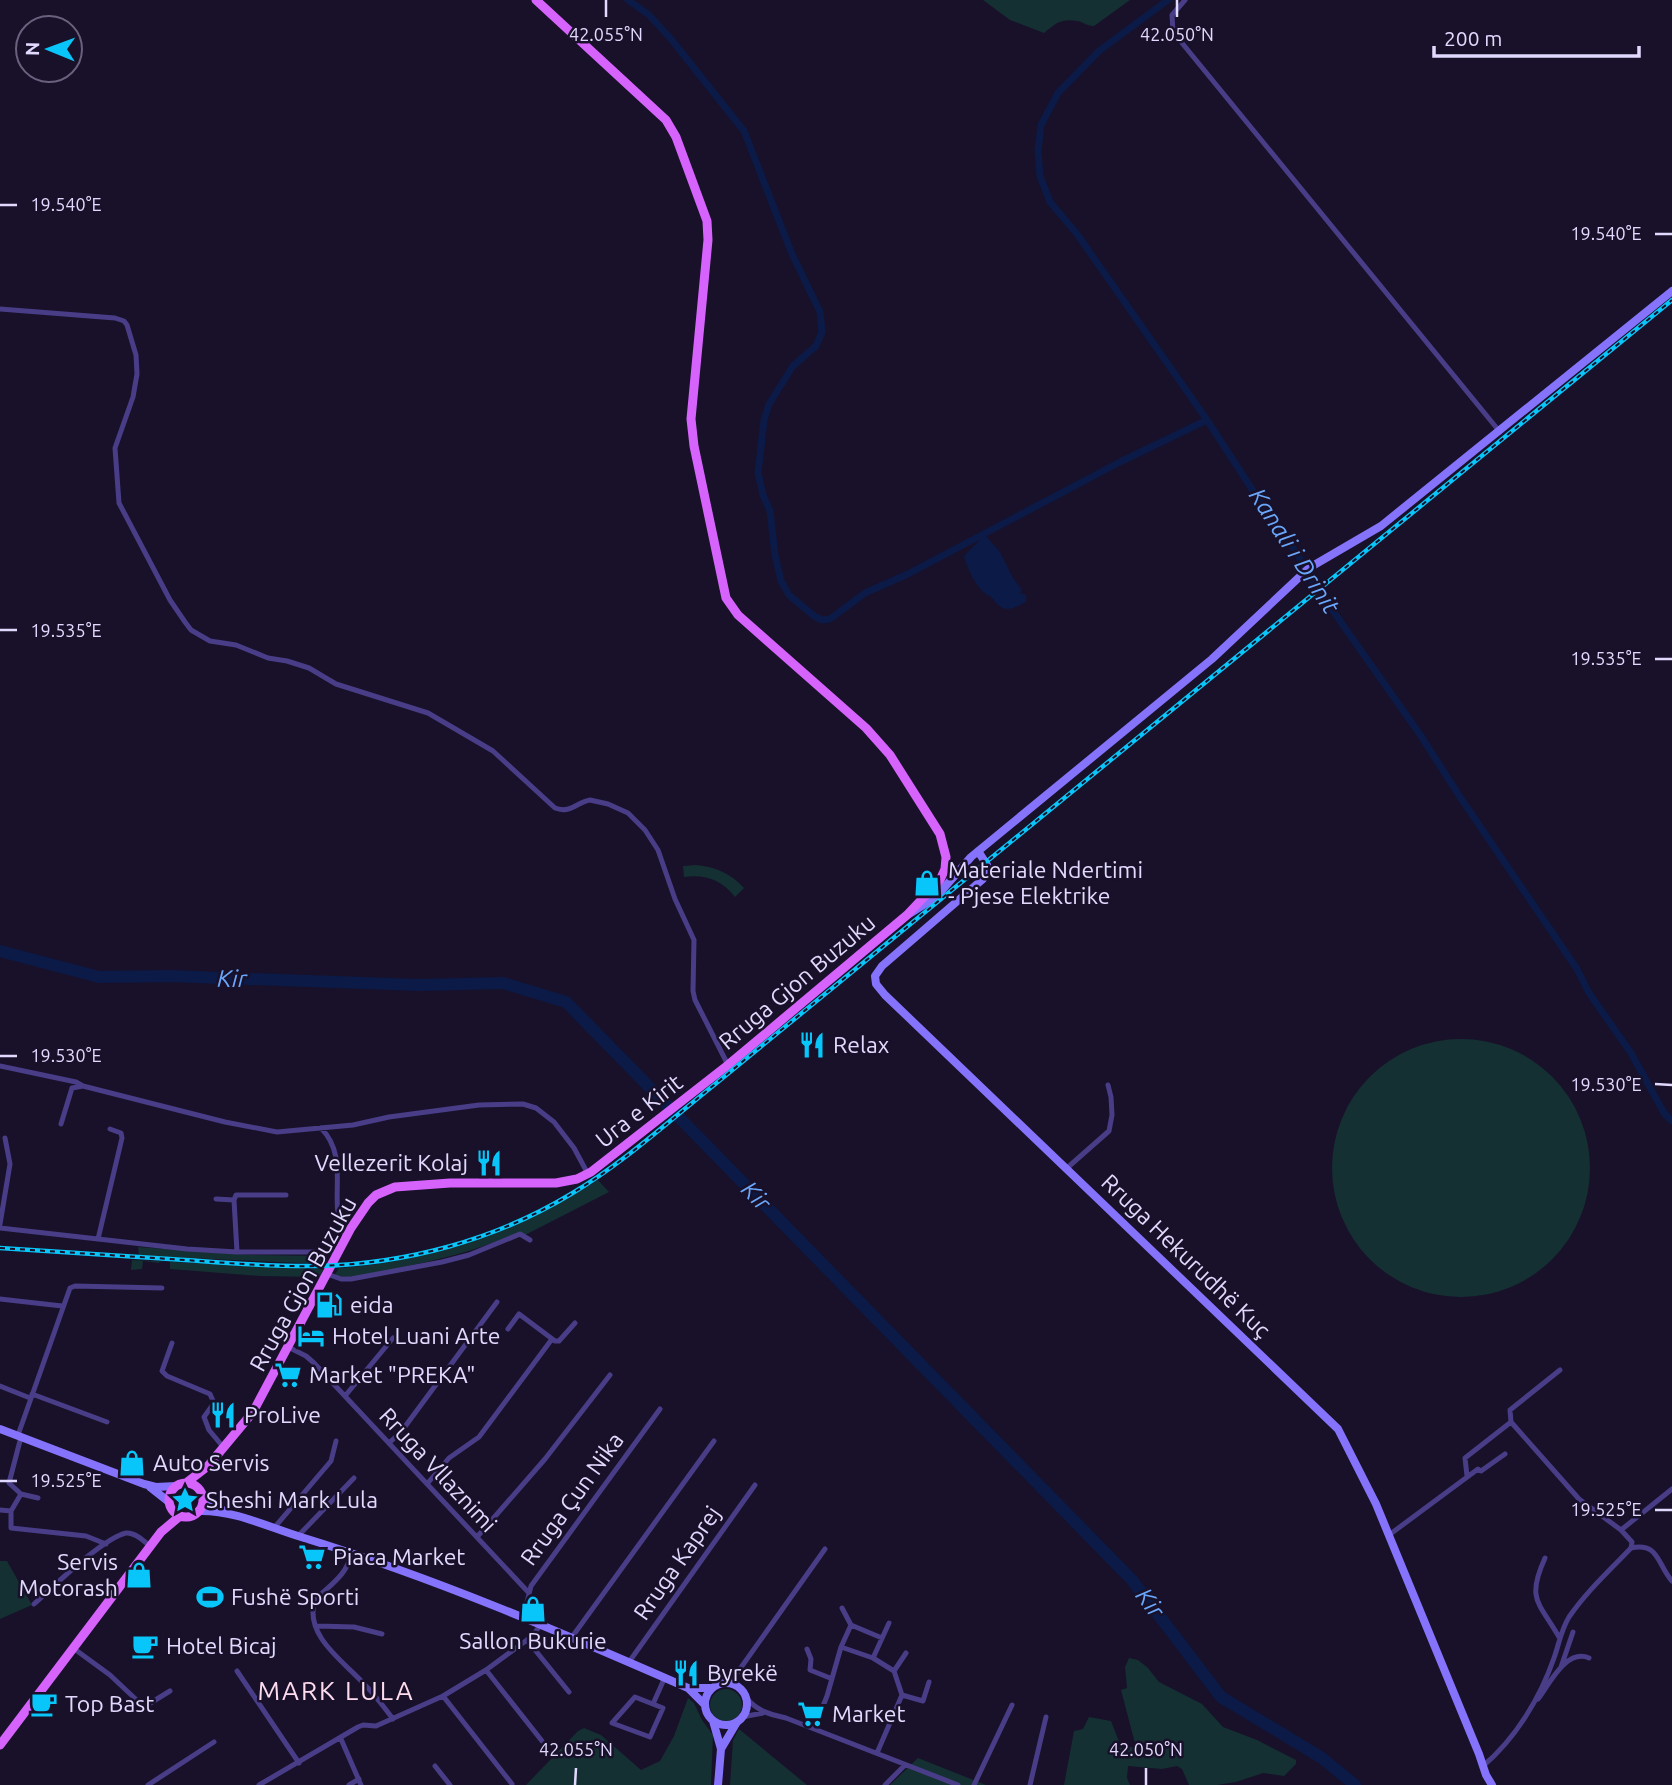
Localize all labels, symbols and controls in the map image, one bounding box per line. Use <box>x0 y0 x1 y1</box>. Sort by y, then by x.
north arrow <box>14 14 84 84</box>
scale bar <box>1434 14 1639 58</box>
text: 42.055°N <box>569 24 643 44</box>
text: 42.050°N <box>1140 24 1214 44</box>
text: 200 m <box>1444 26 1502 50</box>
text: N <box>21 41 43 56</box>
text: 19.540°E <box>30 194 102 214</box>
text: 19.540°E <box>1570 223 1642 243</box>
water label: Kanali i Drinit <box>1244 483 1345 619</box>
text: 19.535°E <box>30 620 102 640</box>
text: 19.535°E <box>1570 648 1642 668</box>
place label: Materiale Ndertimi - Pjese Elektrike <box>948 857 1143 908</box>
shop icon: Materiale Ndertimi - Pjese Elektrike <box>912 868 942 898</box>
street label: Rruga Gjon Buzuku <box>714 909 880 1054</box>
water label: Kir <box>217 965 248 992</box>
restaurant icon: Relax <box>797 1030 827 1060</box>
place label: Relax <box>833 1032 890 1057</box>
text: 19.530°E <box>30 1045 102 1065</box>
street label: Ura e Kirit <box>590 1069 687 1152</box>
text: 19.530°E <box>1570 1074 1642 1094</box>
restaurant icon: Vellezerit Kolaj <box>474 1148 504 1178</box>
place label: Vellezerit Kolaj <box>314 1150 468 1175</box>
street label: Rruga Hekurudhë Kuç <box>1097 1169 1276 1343</box>
water label: Kir <box>736 1176 777 1216</box>
street label: Rruga Gjon Buzuku <box>244 1192 361 1375</box>
fuel station icon: eida <box>314 1290 344 1320</box>
place label: eida <box>350 1292 394 1317</box>
hotel icon: Hotel Luani Arte <box>296 1321 326 1351</box>
place label: Hotel Luani Arte <box>332 1323 500 1348</box>
supermarket icon: Market "PREKA" <box>273 1360 303 1390</box>
place label: Market "PREKA" <box>309 1362 475 1387</box>
restaurant icon: ProLive <box>208 1400 238 1430</box>
place label: ProLive <box>244 1402 321 1427</box>
street label: Rruga Vllaznimi <box>375 1403 502 1537</box>
street label: Rruga Çun Nika <box>515 1428 628 1570</box>
shop icon: Auto Servis <box>117 1448 147 1478</box>
place label: Auto Servis <box>153 1450 270 1475</box>
text: 19.525°E <box>30 1470 102 1490</box>
place icon: Sheshi Mark Lula <box>170 1485 200 1515</box>
place label: Sheshi Mark Lula <box>206 1487 378 1512</box>
text: 19.525°E <box>1570 1499 1642 1519</box>
street label: Rruga Kaprej <box>628 1501 725 1624</box>
supermarket icon: Piaca Market <box>297 1542 327 1572</box>
place label: Piaca Market <box>333 1544 465 1569</box>
place label: Servis Motorash <box>18 1549 118 1600</box>
shop icon: Servis Motorash <box>124 1560 154 1590</box>
sports icon: Fushë Sporti <box>195 1582 225 1612</box>
water label: Kir <box>1131 1583 1171 1623</box>
place label: Fushë Sporti <box>231 1584 359 1609</box>
shop icon: Sallon Bukurie <box>518 1594 548 1624</box>
place label: Sallon Bukurie <box>459 1628 607 1653</box>
cafe icon: Hotel Bicaj <box>130 1631 160 1661</box>
place label: Hotel Bicaj <box>166 1633 277 1658</box>
restaurant icon: Byrekë <box>671 1658 701 1688</box>
place label: Byrekë <box>707 1660 778 1685</box>
district label: MARK LULA <box>257 1676 415 1705</box>
cafe icon: Top Bast <box>29 1689 59 1719</box>
place label: Top Bast <box>65 1691 154 1716</box>
supermarket icon: Market <box>796 1699 826 1729</box>
place label: Market <box>832 1701 906 1726</box>
text: 42.055°N <box>539 1739 613 1759</box>
text: 42.050°N <box>1109 1739 1183 1759</box>

